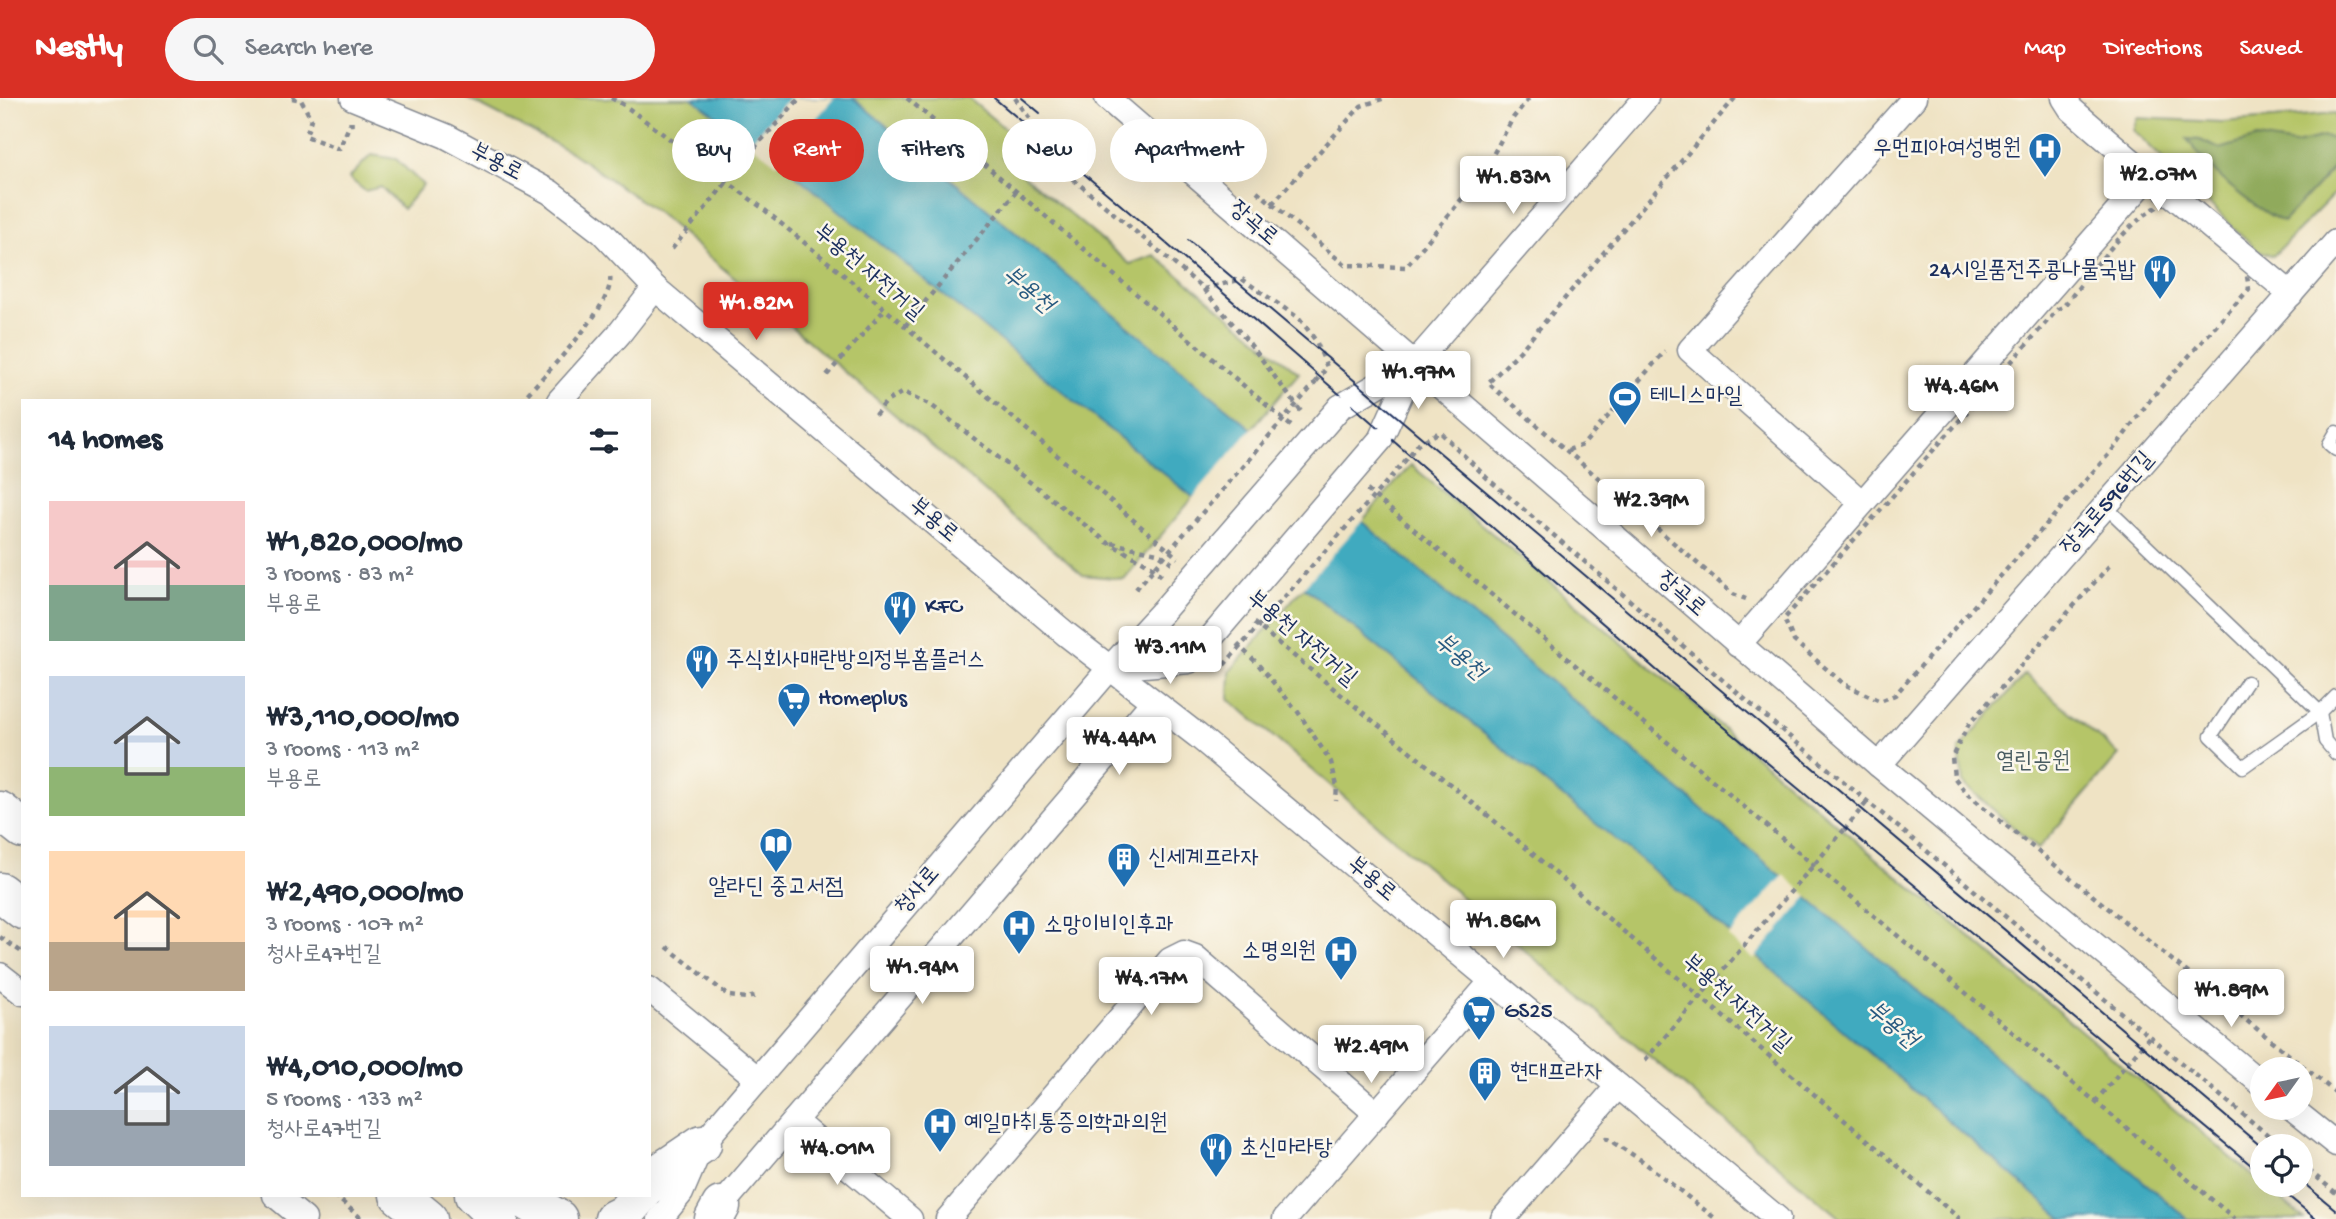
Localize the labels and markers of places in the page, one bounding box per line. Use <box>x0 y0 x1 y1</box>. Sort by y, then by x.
hospital icon: 우먼피아여성병원 <box>2026 130 2064 179</box>
place label: 우먼피아여성병원 <box>1873 136 2021 163</box>
pin: ₩2.07M <box>2101 153 2215 213</box>
pin: ₩1.83M <box>1456 156 1570 216</box>
restaurant icon: 24시일품전주콩나물국밥 <box>2141 252 2179 301</box>
place label: 24시일품전주콩나물국밥 <box>1929 258 2136 285</box>
pin: ₩1.82M <box>699 282 813 342</box>
pin: ₩1.97M <box>1361 352 1475 411</box>
pin: ₩4.46M <box>1904 366 2018 425</box>
sports icon: 테니스마일 <box>1606 378 1644 427</box>
place label: 테니스마일 <box>1650 384 1743 411</box>
pin: ₩2.39M <box>1594 480 1708 539</box>
restaurant icon: KFC <box>881 588 919 637</box>
place label: KFC <box>925 594 963 621</box>
pin: ₩3.11M <box>1113 626 1227 686</box>
restaurant icon: 주식회사매란방의정부홈플러스 <box>683 642 721 691</box>
place label: 주식회사매란방의정부홈플러스 <box>726 648 985 675</box>
supermarket icon: Homeplus <box>775 680 813 729</box>
place label: Homeplus <box>818 686 907 713</box>
pin: ₩4.44M <box>1062 718 1176 777</box>
library icon: 알라딘 중고서점 <box>757 825 795 874</box>
building icon: 신세계프라자 <box>1105 840 1143 889</box>
place label: 신세계프라자 <box>1148 846 1259 873</box>
place label: 알라딘 중고서점 <box>708 875 844 902</box>
pin: ₩1.86M <box>1446 900 1560 960</box>
hospital icon: 소망이비인후과 <box>1000 907 1038 956</box>
place label: 소망이비인후과 <box>1044 913 1174 940</box>
hospital icon: 소명의원 <box>1322 933 1360 982</box>
place label: 소명의원 <box>1242 939 1316 966</box>
pin: ₩1.94M <box>865 946 979 1006</box>
pin: ₩4.17M <box>1094 958 1208 1017</box>
pin: ₩1.89M <box>2174 970 2288 1029</box>
supermarket icon: GS25 <box>1460 993 1498 1042</box>
place label: GS25 <box>1504 999 1553 1026</box>
pin: ₩2.49M <box>1314 1026 1428 1085</box>
building icon: 현대프라자 <box>1466 1054 1504 1103</box>
place label: 현대프라자 <box>1510 1060 1603 1087</box>
hospital icon: 예일마취통증의학과의원 <box>921 1105 959 1154</box>
place label: 예일마취통증의학과의원 <box>964 1111 1168 1138</box>
pin: ₩4.01M <box>780 1128 894 1187</box>
restaurant icon: 초신마라탕 <box>1197 1130 1235 1179</box>
place label: 초신마라탕 <box>1240 1136 1333 1163</box>

